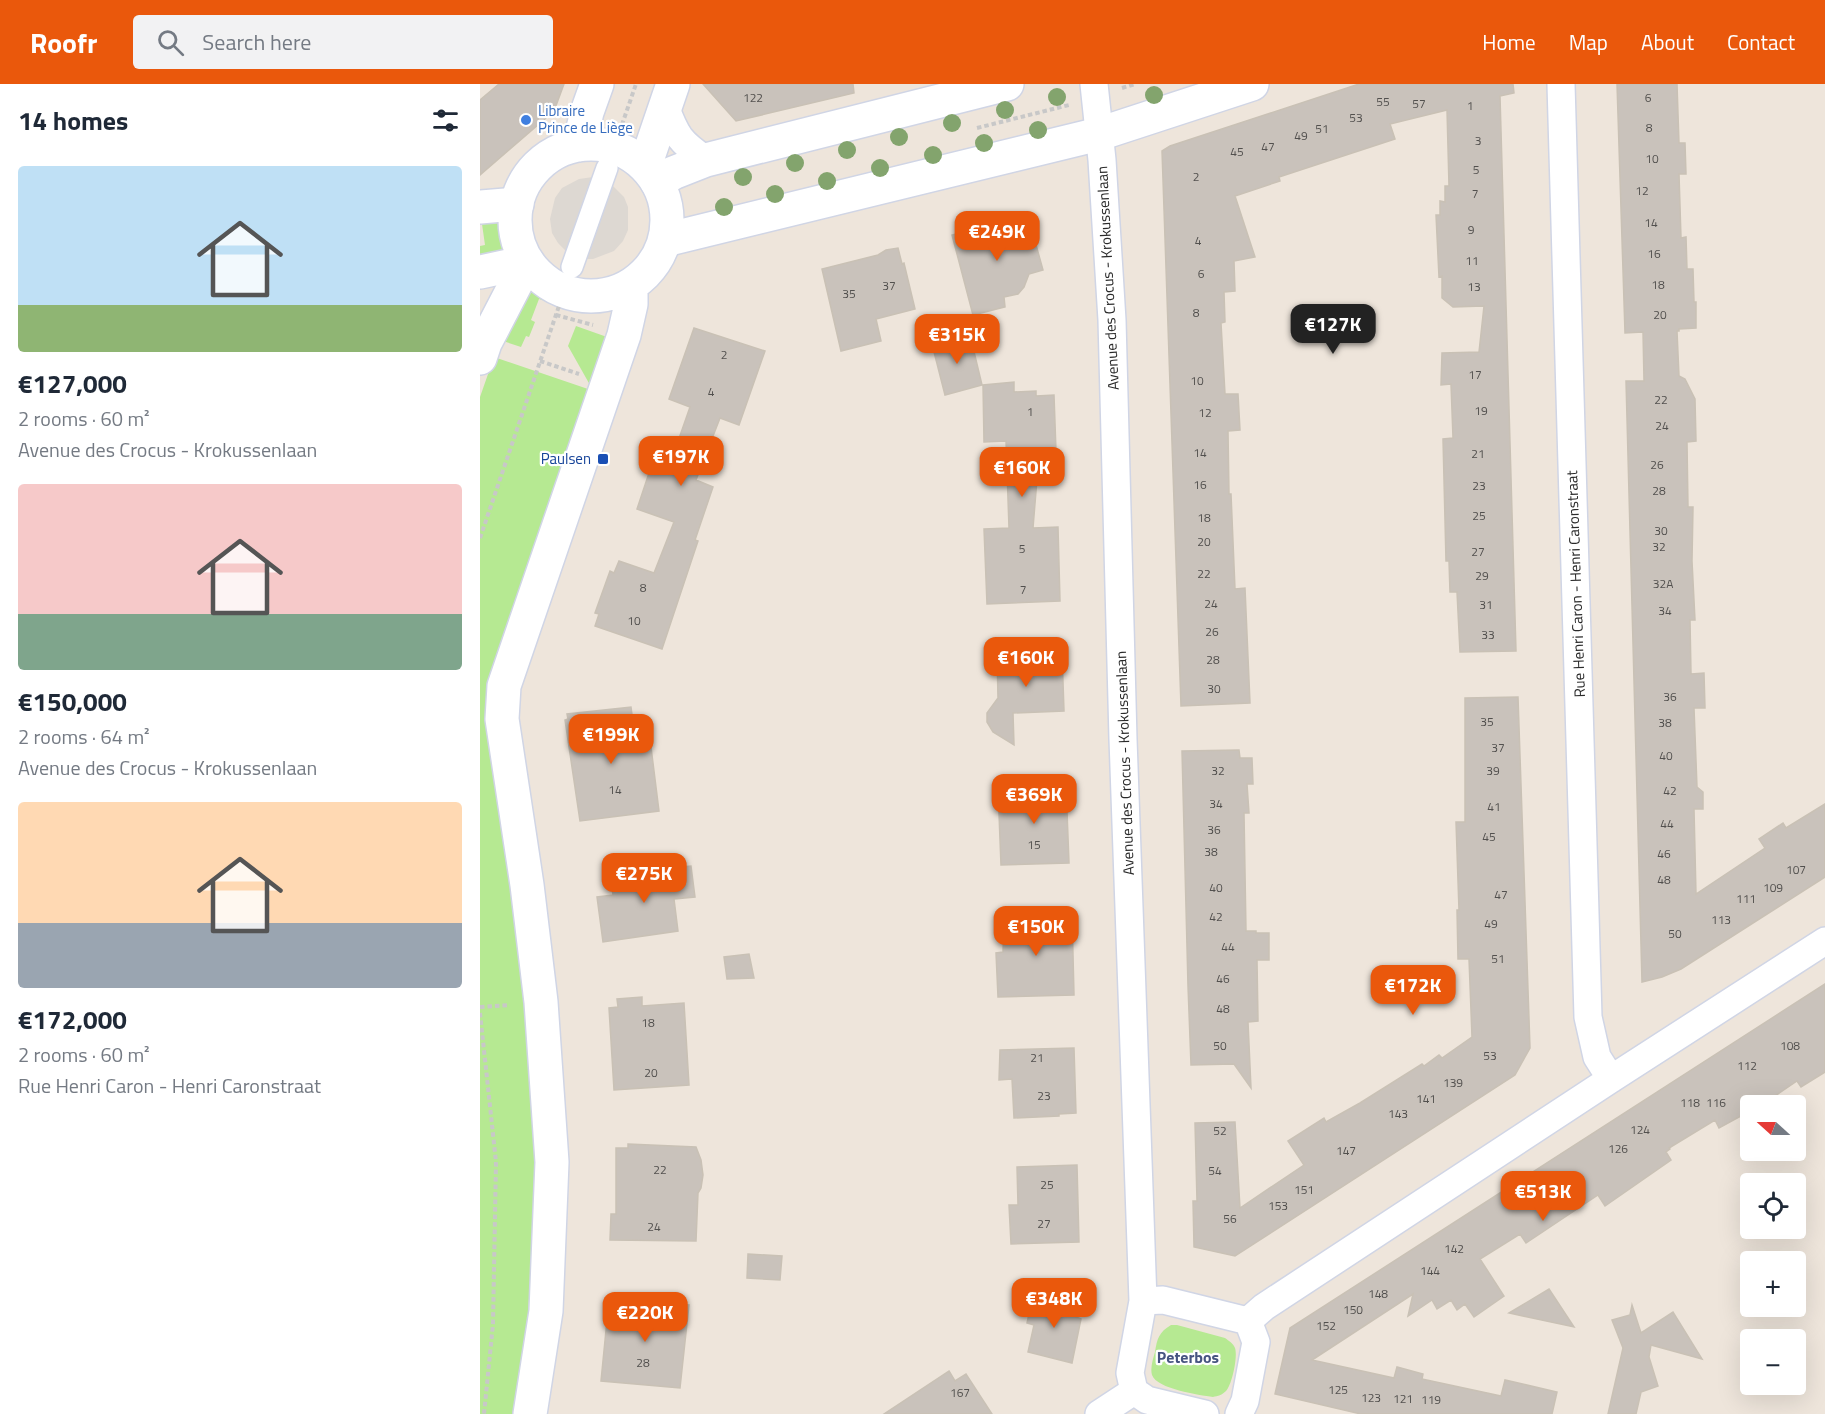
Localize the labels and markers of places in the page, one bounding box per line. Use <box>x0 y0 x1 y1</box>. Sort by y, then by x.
place label: Libraire Prince de Liège <box>538 99 633 139</box>
marker: Libraire Prince de Liège <box>519 113 533 127</box>
pin: €249K <box>955 211 1039 262</box>
pin: €127K <box>1291 304 1375 355</box>
pin: €315K <box>915 314 999 365</box>
pin: €197K <box>639 436 723 487</box>
place label: Paulsen <box>541 447 591 470</box>
pin: €160K <box>980 447 1064 498</box>
marker: Paulsen <box>596 452 610 466</box>
pin: €160K <box>984 637 1068 688</box>
pin: €199K <box>569 714 653 765</box>
pin: €369K <box>992 774 1076 825</box>
pin: €275K <box>602 853 686 904</box>
pin: €150K <box>994 906 1078 957</box>
pin: €172K <box>1371 965 1455 1016</box>
pin: €513K <box>1501 1171 1585 1222</box>
pin: €348K <box>1012 1278 1096 1329</box>
pin: €220K <box>603 1292 687 1343</box>

